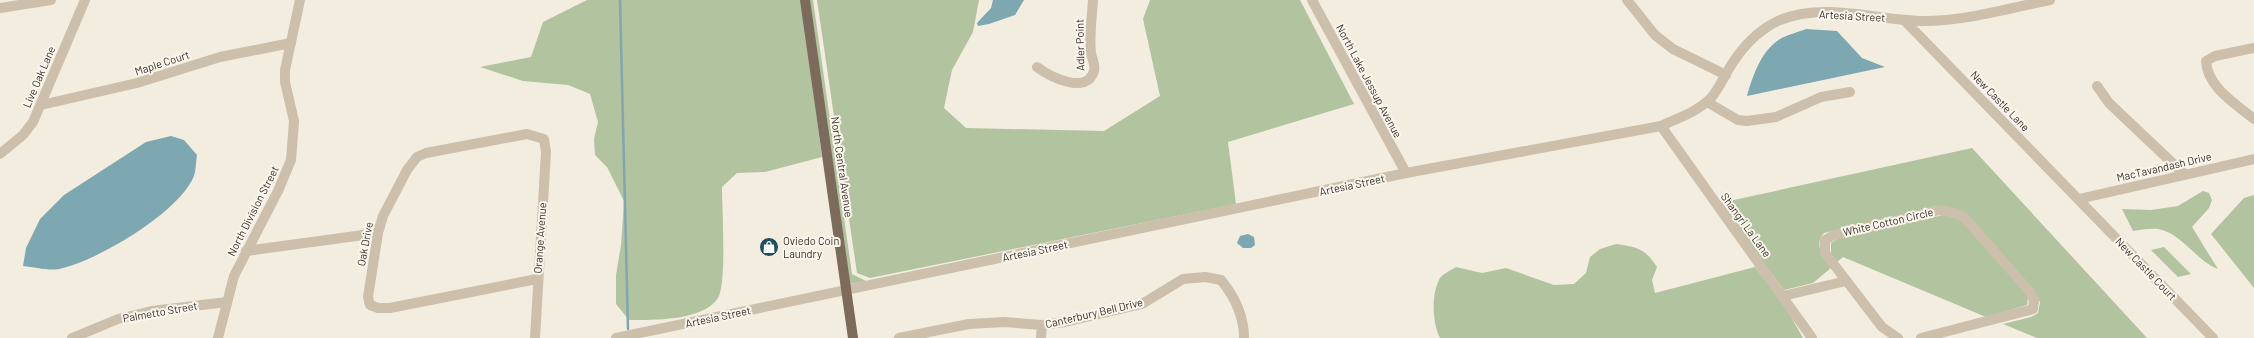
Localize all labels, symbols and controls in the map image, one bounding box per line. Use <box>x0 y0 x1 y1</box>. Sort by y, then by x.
street label: Artesia Street <box>1819 7 1886 24</box>
street label: Adler Point <box>1073 19 1086 71</box>
street label: North Lake Jessup Avenue <box>1334 22 1405 140</box>
street label: Live Oak Lane <box>20 44 57 110</box>
street label: Maple Court <box>133 48 191 77</box>
street label: New Castle Lane <box>1968 68 2033 134</box>
street label: North Central Avenue <box>829 116 856 218</box>
street label: MacTavandash Drive <box>2115 149 2213 184</box>
street label: North Division Street <box>224 163 281 258</box>
street label: Artesia Street <box>1318 171 1386 198</box>
street label: Shangri La Lane <box>1719 190 1774 260</box>
street label: Orange Avenue <box>531 202 548 274</box>
street label: White Cotton Circle <box>1841 205 1934 238</box>
street label: Oak Drive <box>354 221 375 267</box>
place label: Oviedo Coin Laundry <box>783 234 839 260</box>
street label: New Castle Court <box>2113 235 2180 303</box>
shop icon: Oviedo Coin Laundry <box>758 236 780 258</box>
street label: Artesia Street <box>1001 237 1069 264</box>
street label: Canterbury Bell Drive <box>1044 295 1144 330</box>
street label: Palmetto Street <box>122 299 198 324</box>
street label: Artesia Street <box>684 303 752 330</box>

